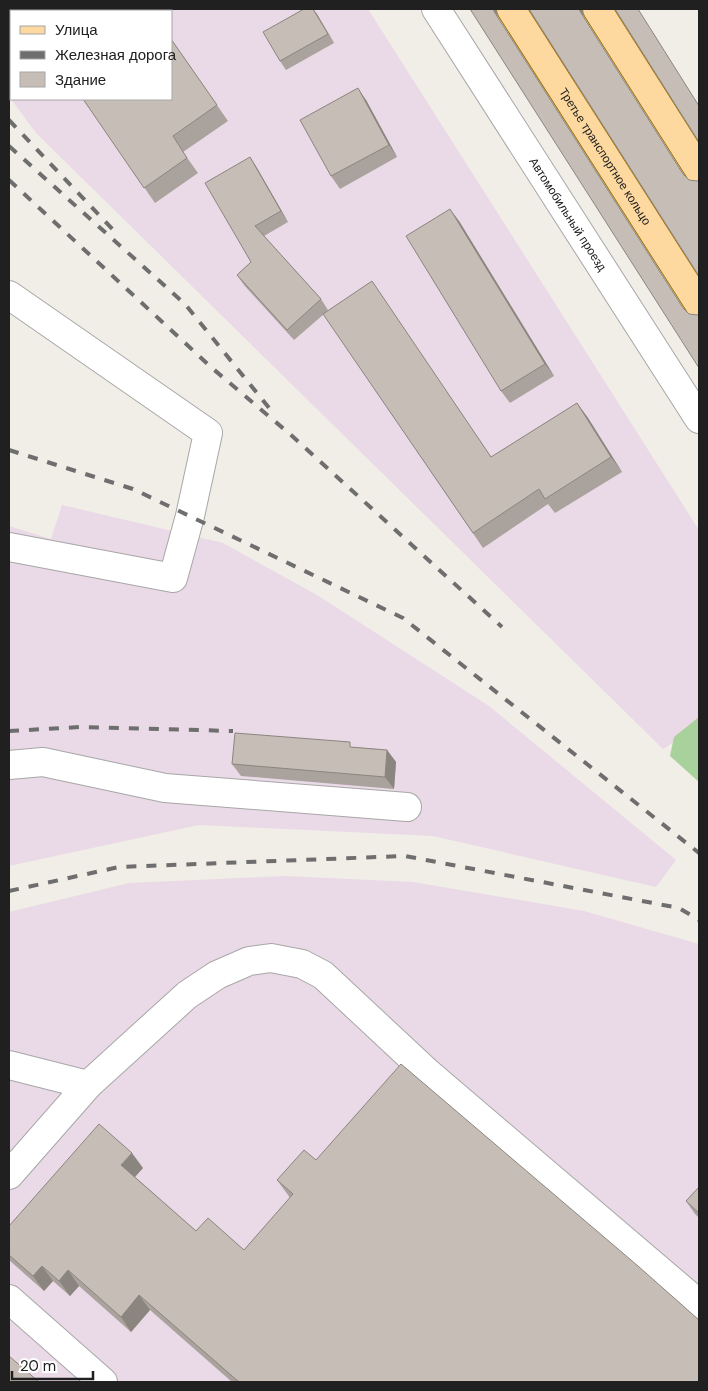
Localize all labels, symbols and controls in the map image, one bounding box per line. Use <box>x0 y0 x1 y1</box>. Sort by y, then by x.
legend <box>10 10 172 100</box>
text: Улица <box>55 20 98 40</box>
text: Железная дорога <box>55 45 177 65</box>
text: Здание <box>55 70 106 90</box>
street label: Третье транспортное кольцо <box>555 85 655 228</box>
street label: Автомобильный проезд <box>525 155 610 274</box>
scale bar <box>12 1348 94 1380</box>
text: 20 m <box>20 1356 56 1376</box>

